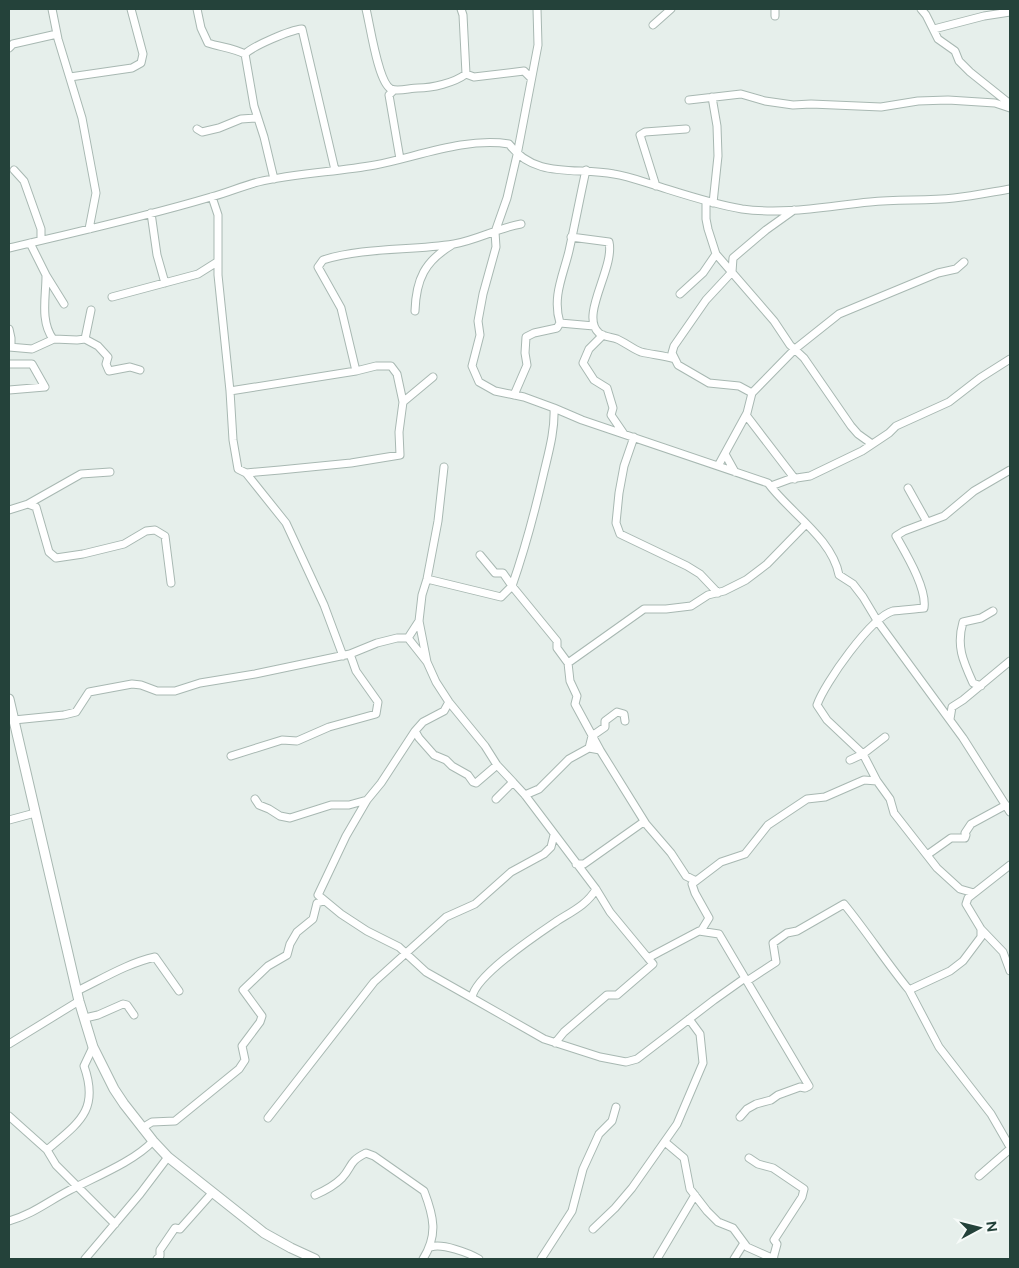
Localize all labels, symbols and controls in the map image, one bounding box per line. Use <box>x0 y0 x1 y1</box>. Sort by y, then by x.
north arrow <box>954 1203 1004 1253</box>
text: N <box>982 1220 1001 1233</box>

